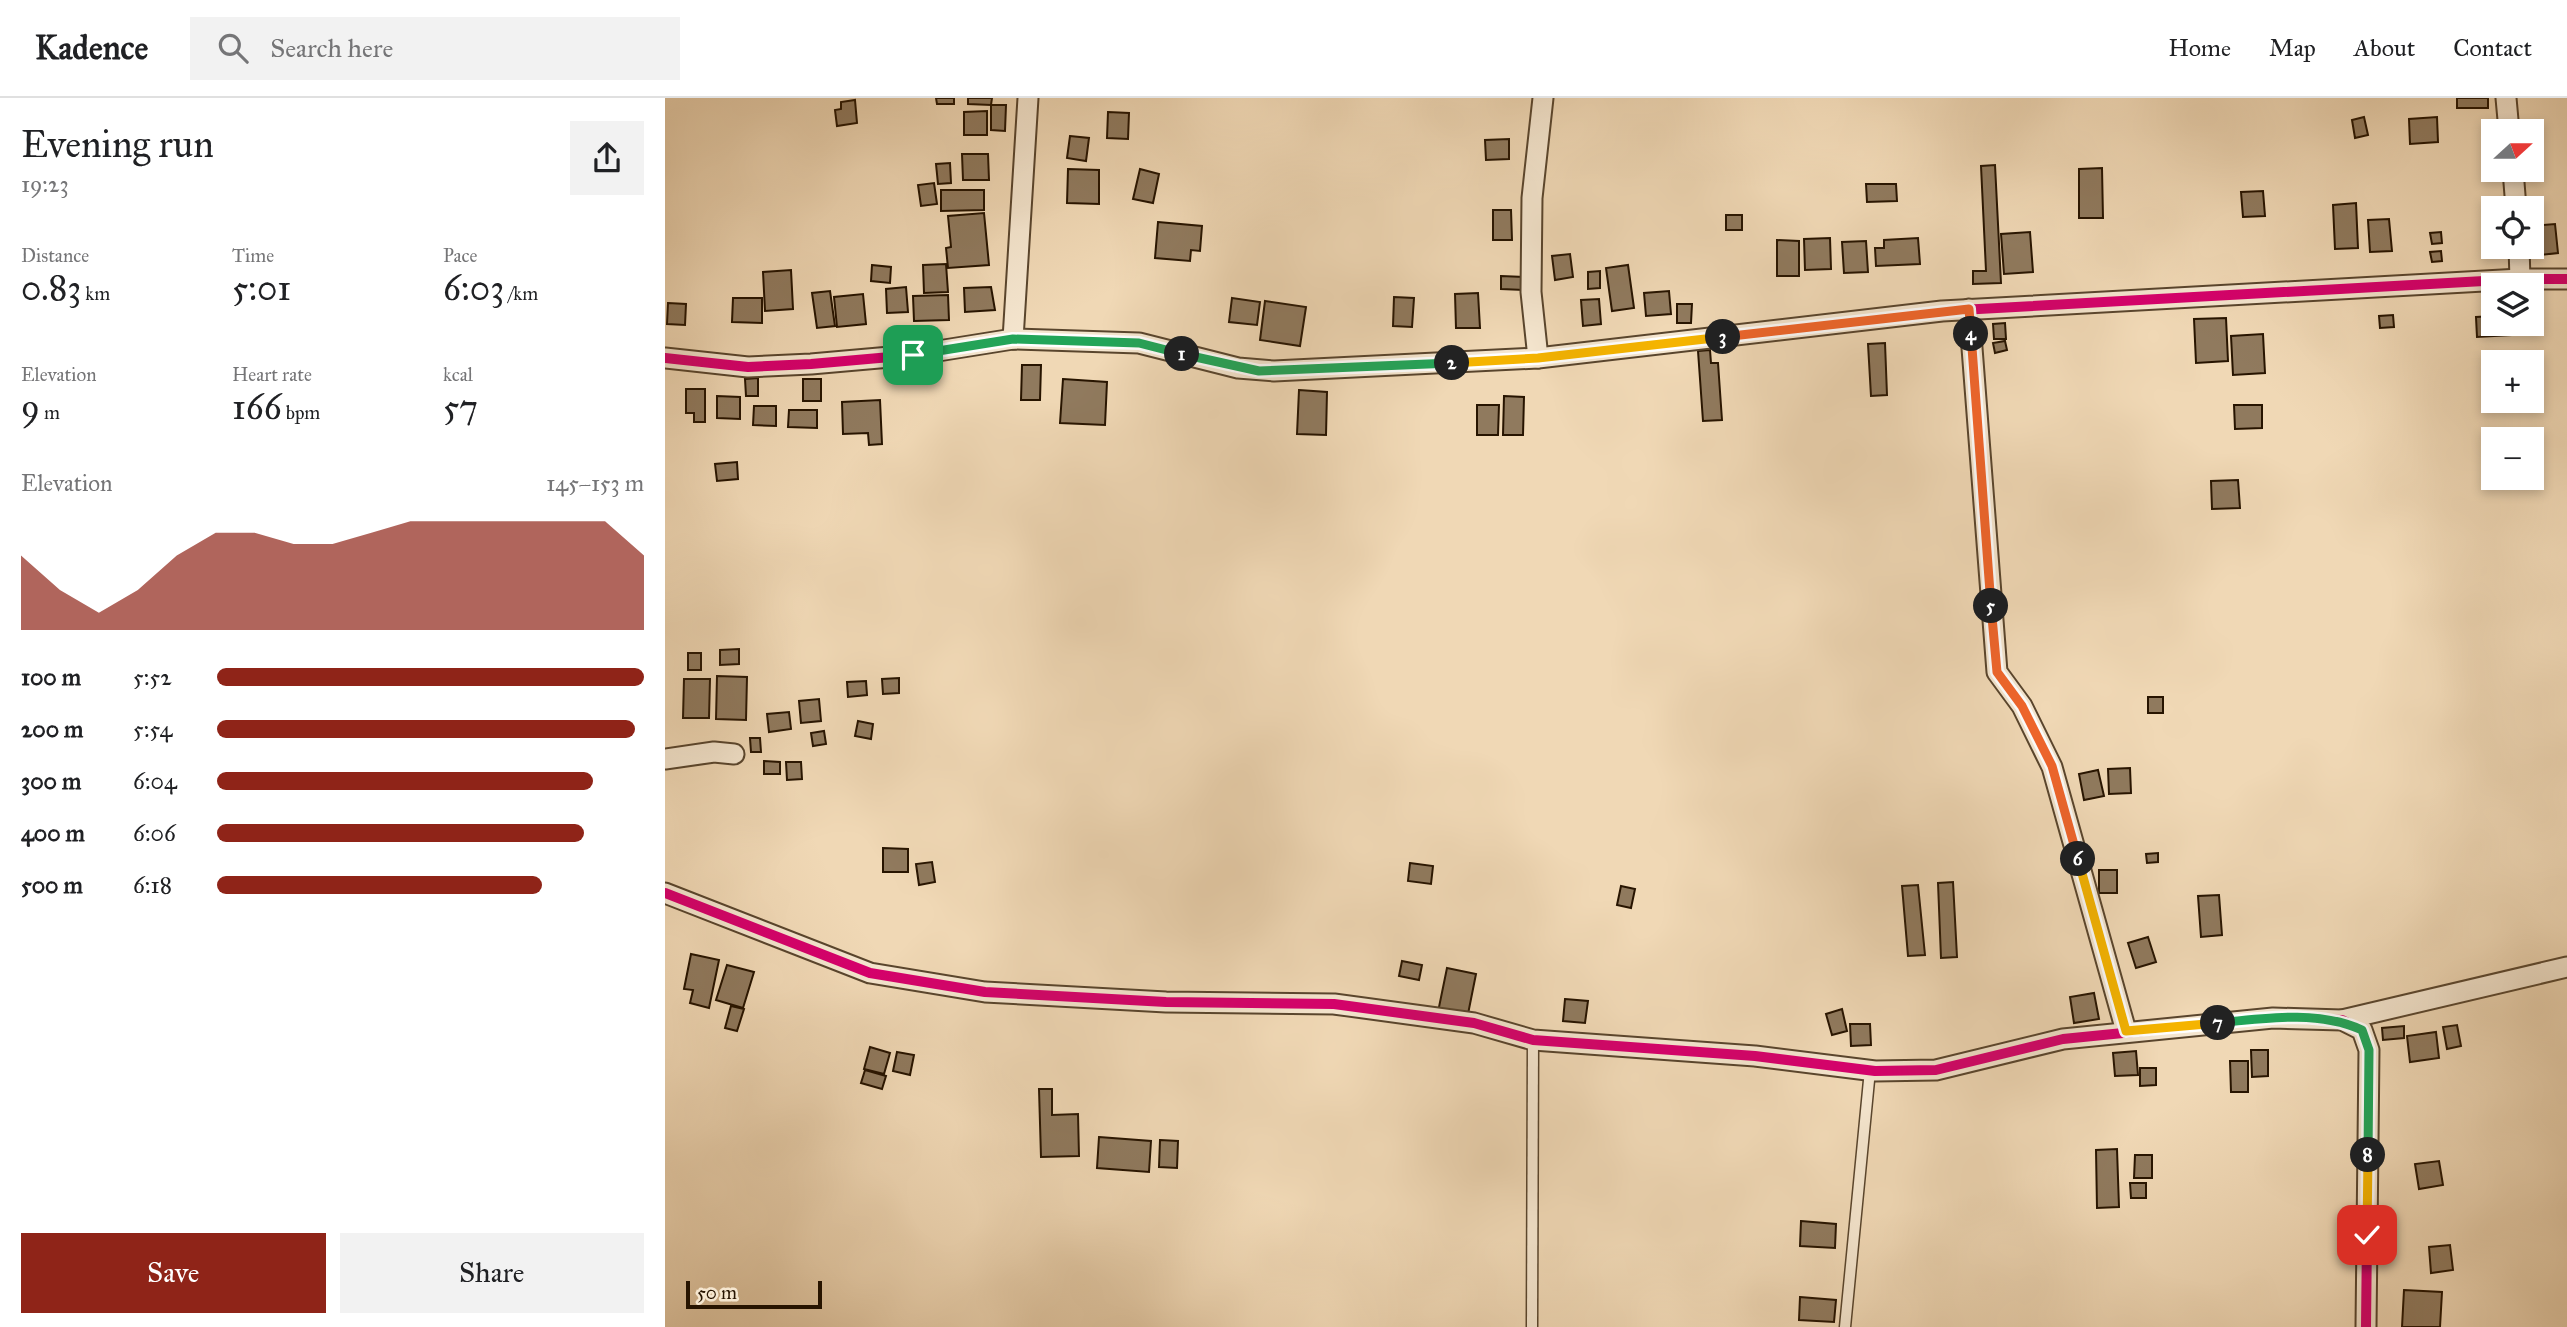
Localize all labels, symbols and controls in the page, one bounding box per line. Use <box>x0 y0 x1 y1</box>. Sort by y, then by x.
search box <box>190 17 680 80</box>
text: Kadence <box>35 28 148 68</box>
icon: search <box>214 29 252 67</box>
text: Search here <box>270 32 393 64</box>
text: Home <box>2168 33 2231 63</box>
text: Map <box>2269 33 2316 63</box>
text: About <box>2354 33 2415 63</box>
text: Contact <box>2453 33 2532 63</box>
north arrow <box>2481 119 2545 182</box>
map controls <box>2481 119 2544 490</box>
text: Evening run <box>21 121 214 167</box>
button: share <box>570 121 644 195</box>
text: 19:23 <box>21 170 69 198</box>
button: locate <box>2481 196 2544 259</box>
text: Distance <box>21 244 89 267</box>
text: Time <box>232 244 274 267</box>
text: Pace <box>443 244 477 267</box>
text: 0.83 <box>21 267 81 310</box>
text: 5:01 <box>232 267 291 310</box>
text: 6:03 <box>443 267 504 310</box>
button: layers <box>2481 273 2544 336</box>
text: km <box>81 282 110 305</box>
text: /km <box>504 282 538 305</box>
pin: 4 <box>1953 316 1989 352</box>
pin: 3 <box>1705 320 1741 354</box>
text: 4 <box>1965 322 1976 345</box>
pin <box>883 325 943 385</box>
text: 3 <box>1719 325 1726 348</box>
icon: arrive <box>894 336 932 374</box>
pin: 1 <box>1165 336 1199 372</box>
text: 1 <box>1178 342 1185 365</box>
pin: 2 <box>1435 345 1469 380</box>
button: + <box>2481 350 2544 413</box>
text: 2 <box>1447 351 1456 374</box>
text: Elevation <box>21 363 96 386</box>
text: Heart rate <box>232 363 312 386</box>
text: kcal <box>443 363 473 386</box>
text: 9 <box>21 386 40 429</box>
text: 166 <box>232 386 282 429</box>
text: 57 <box>443 386 478 429</box>
text: m <box>40 401 60 424</box>
text: bpm <box>282 401 320 424</box>
button: − <box>2481 427 2544 490</box>
text: Elevation <box>21 469 112 497</box>
text: 145–153 m <box>546 469 644 497</box>
pin: 5 <box>1973 588 2009 624</box>
text: 5 <box>1986 594 1995 617</box>
text: 100 m <box>21 663 81 691</box>
text: 5:52 <box>133 663 172 691</box>
text: 200 m <box>21 715 83 743</box>
text: 5:54 <box>133 715 172 743</box>
text: 300 m <box>21 767 81 795</box>
text: 6:04 <box>133 767 177 795</box>
text: 400 m <box>21 819 85 847</box>
text: 6:06 <box>133 819 176 847</box>
pin: 6 <box>2061 842 2095 876</box>
text: 6 <box>2073 847 2082 870</box>
text: 500 m <box>21 871 83 899</box>
text: 6:18 <box>133 871 172 899</box>
pin: 7 <box>2201 1006 2235 1040</box>
text: 7 <box>2212 1011 2223 1034</box>
pin: 8 <box>2351 1138 2385 1172</box>
text: 8 <box>2362 1143 2373 1166</box>
pin <box>2337 1205 2397 1265</box>
icon: check <box>2348 1216 2386 1254</box>
button: Save <box>21 1233 326 1313</box>
button: Share <box>340 1233 644 1313</box>
scale bar <box>686 1278 823 1310</box>
text: 50 m <box>697 1281 737 1304</box>

